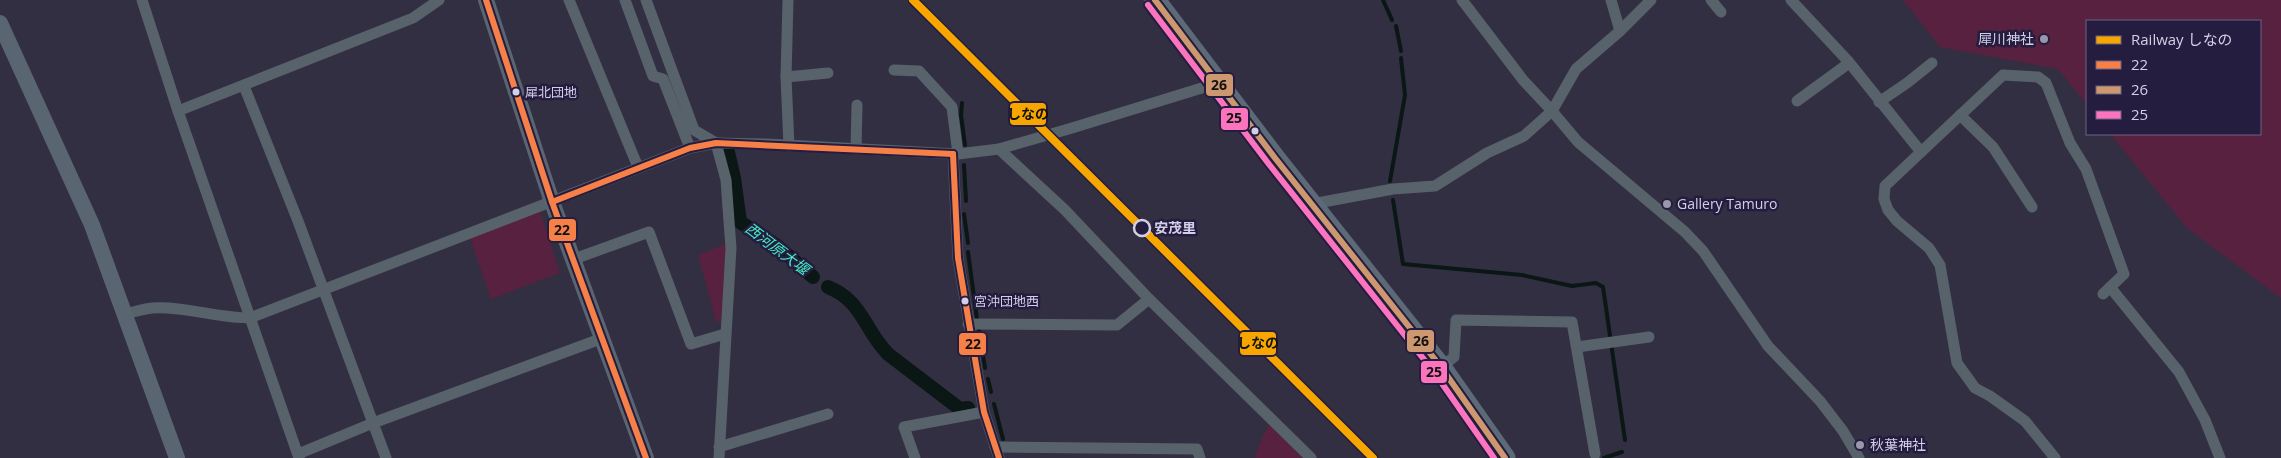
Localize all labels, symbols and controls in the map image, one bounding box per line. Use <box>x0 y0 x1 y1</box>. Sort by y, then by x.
legend <box>2086 20 2261 135</box>
place label: 犀川神社 <box>1978 29 2034 48</box>
text: Railway しなの <box>2131 29 2233 49</box>
marker: 犀川神社 <box>2038 33 2050 45</box>
text: 22 <box>2131 54 2148 74</box>
line badge: 26 <box>1205 73 1234 97</box>
text: 26 <box>1211 75 1227 94</box>
text: 26 <box>2131 79 2148 99</box>
place label: 犀北団地 <box>525 83 577 101</box>
marker: 犀北団地 <box>511 87 521 97</box>
line badge: しなの <box>1009 102 1047 126</box>
text: しなの <box>1007 104 1049 123</box>
text: 25 <box>2131 104 2148 124</box>
line badge: 25 <box>1220 107 1249 131</box>
text: 25 <box>1226 108 1242 127</box>
unlabelled marker <box>1250 126 1260 136</box>
place label: Gallery Tamuro <box>1677 194 1777 213</box>
marker: Gallery Tamuro <box>1661 198 1673 210</box>
line badge: 22 <box>548 218 577 242</box>
water label: 西河原大堰 <box>742 218 816 281</box>
place label: 安茂里 <box>1154 218 1196 237</box>
marker: 安茂里 <box>1133 219 1151 237</box>
text: 22 <box>554 220 570 239</box>
place label: 宮沖団地西 <box>974 292 1039 310</box>
marker: 宮沖団地西 <box>960 296 970 306</box>
line badge: 26 <box>1406 329 1435 353</box>
line badge: しなの <box>1239 331 1277 356</box>
text: 26 <box>1413 331 1429 350</box>
line badge: 22 <box>958 332 987 356</box>
text: しなの <box>1237 333 1279 352</box>
text: 22 <box>965 334 981 353</box>
line badge: 25 <box>1420 360 1448 384</box>
text: 25 <box>1426 362 1442 381</box>
place label: 秋葉神社 <box>1870 435 1926 454</box>
marker: 秋葉神社 <box>1854 439 1866 451</box>

